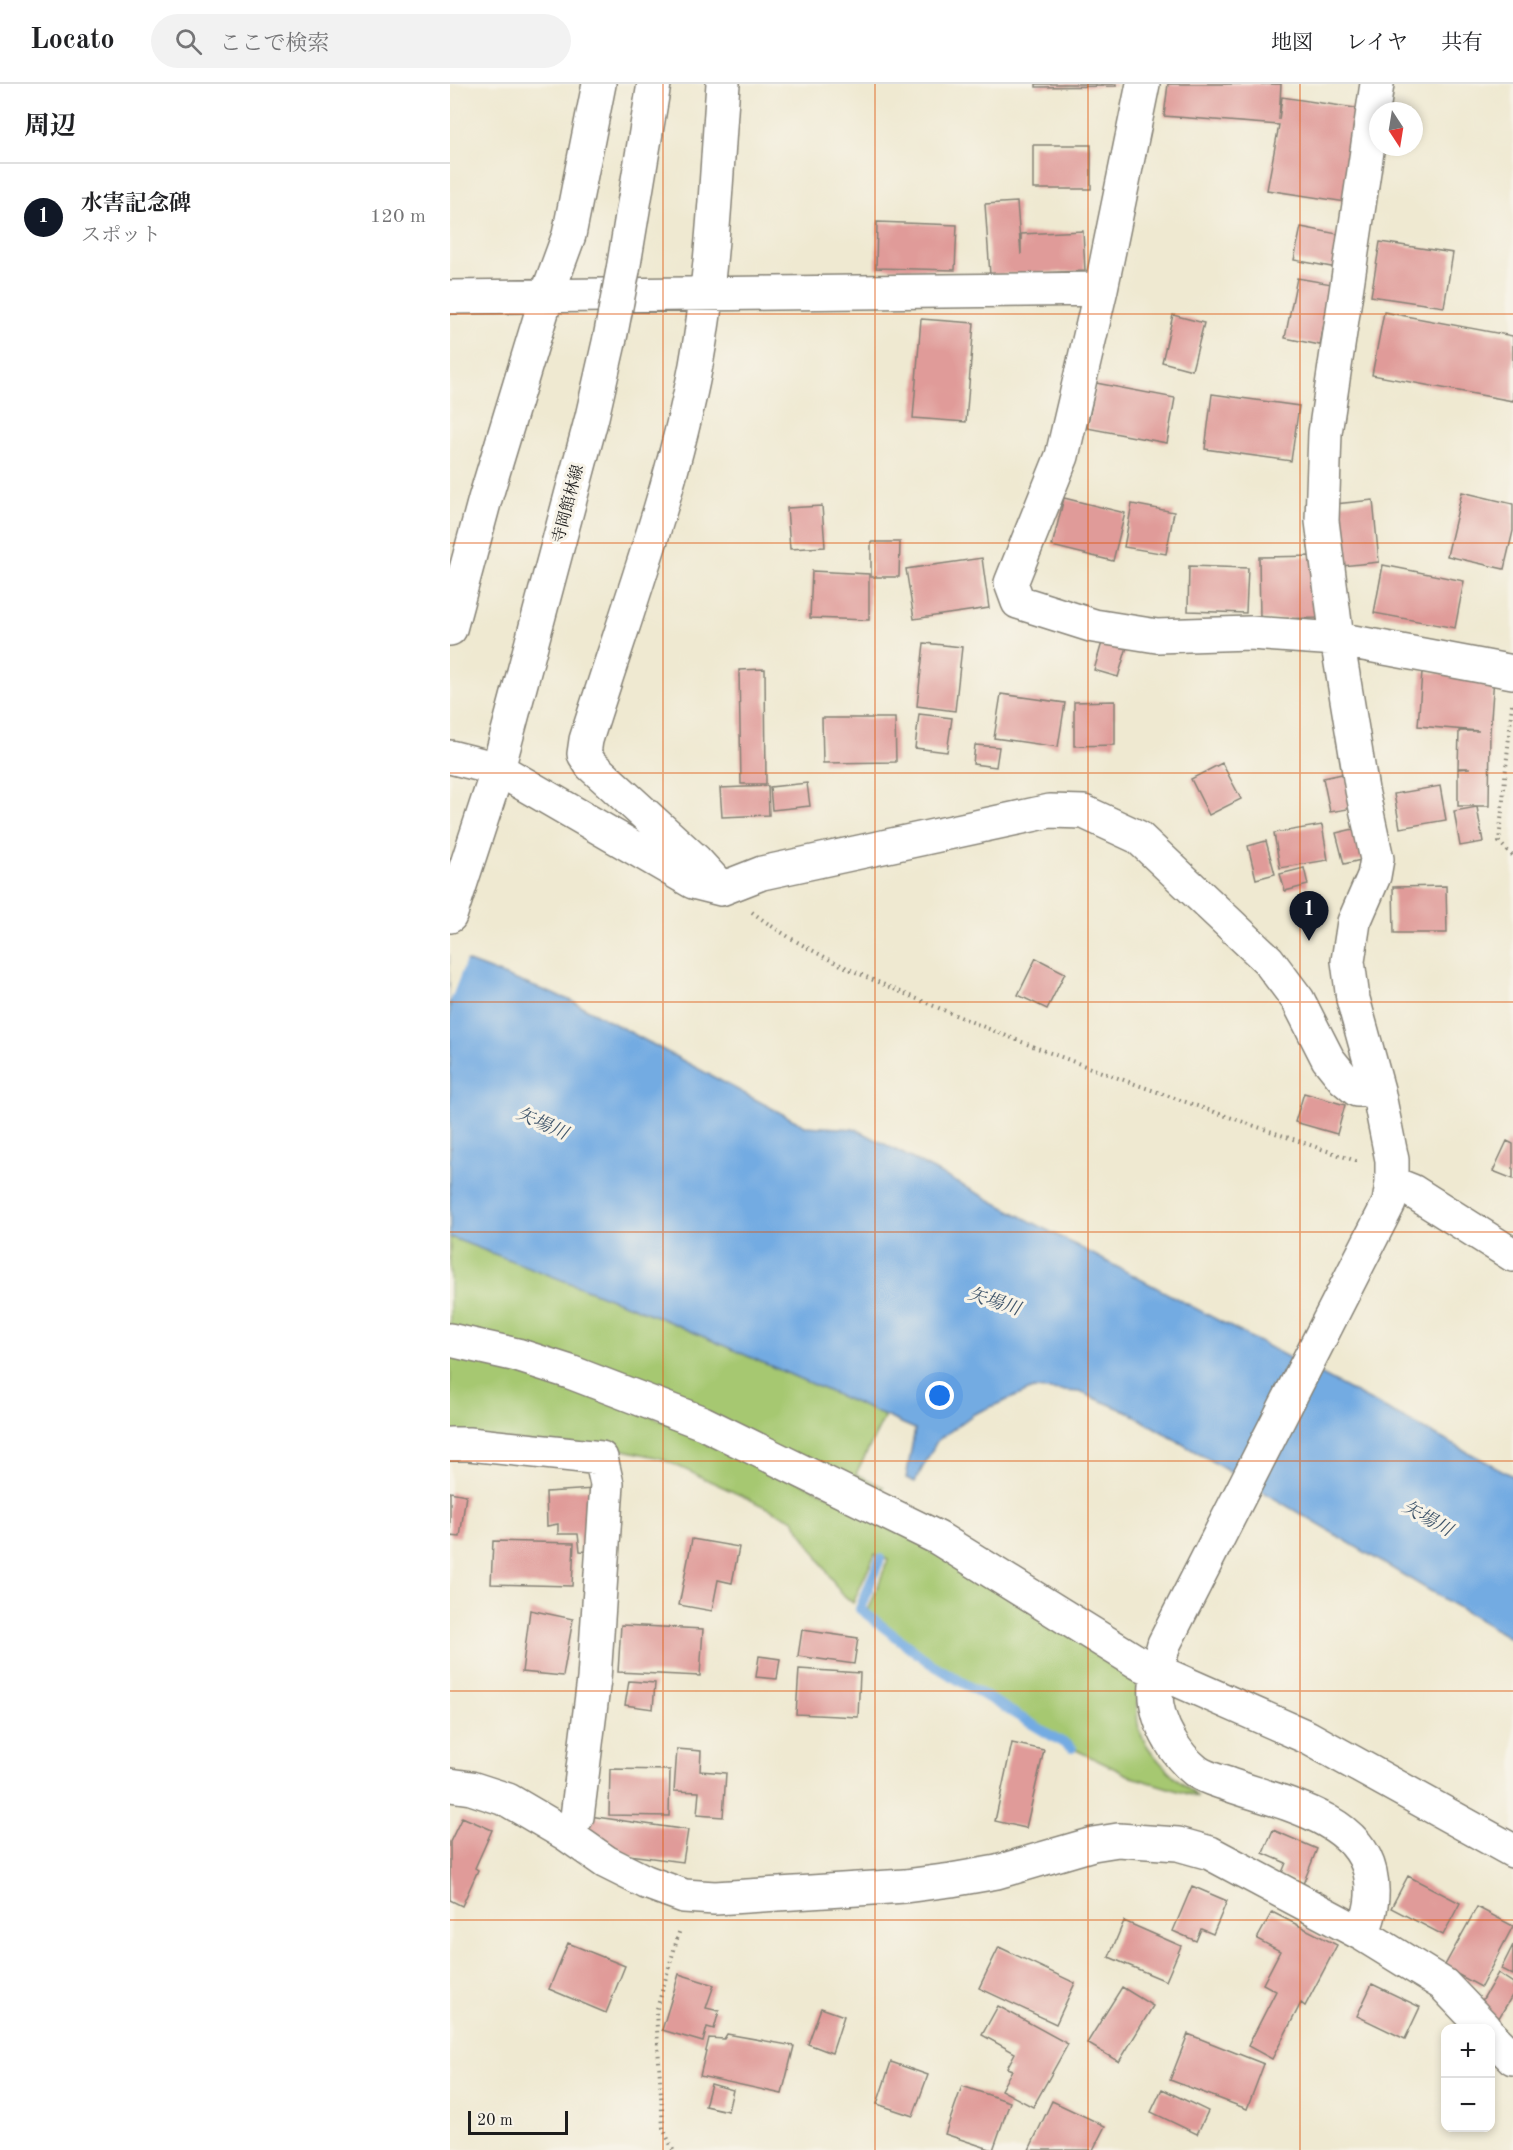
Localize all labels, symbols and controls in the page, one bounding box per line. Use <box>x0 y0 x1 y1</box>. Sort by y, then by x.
search box <box>151 14 571 68</box>
icon: search <box>172 25 205 58</box>
text: Locato <box>30 27 115 55</box>
text: ここで検索 <box>220 33 330 55</box>
text: 地図 <box>1271 33 1313 54</box>
text: レイヤ <box>1346 33 1408 54</box>
text: 共有 <box>1441 33 1483 54</box>
north arrow <box>1369 102 1423 156</box>
text: 周辺 <box>24 114 76 140</box>
text: 水害記念碑 <box>81 193 191 215</box>
text: 1 <box>38 207 49 227</box>
text: 120 m <box>370 207 426 227</box>
text: スポット <box>81 226 161 246</box>
street label: 寺岡館林線 <box>549 463 587 545</box>
pin: 1 <box>1290 892 1328 941</box>
water label: 矢場川 <box>514 1103 573 1144</box>
water label: 矢場川 <box>966 1283 1025 1320</box>
your location <box>925 1381 954 1410</box>
water label: 矢場川 <box>1399 1496 1458 1541</box>
map controls <box>1441 2024 1495 2132</box>
button: + <box>1441 2024 1495 2078</box>
button: − <box>1441 2078 1495 2132</box>
scale bar <box>468 2108 568 2136</box>
text: 20 m <box>477 2113 513 2129</box>

